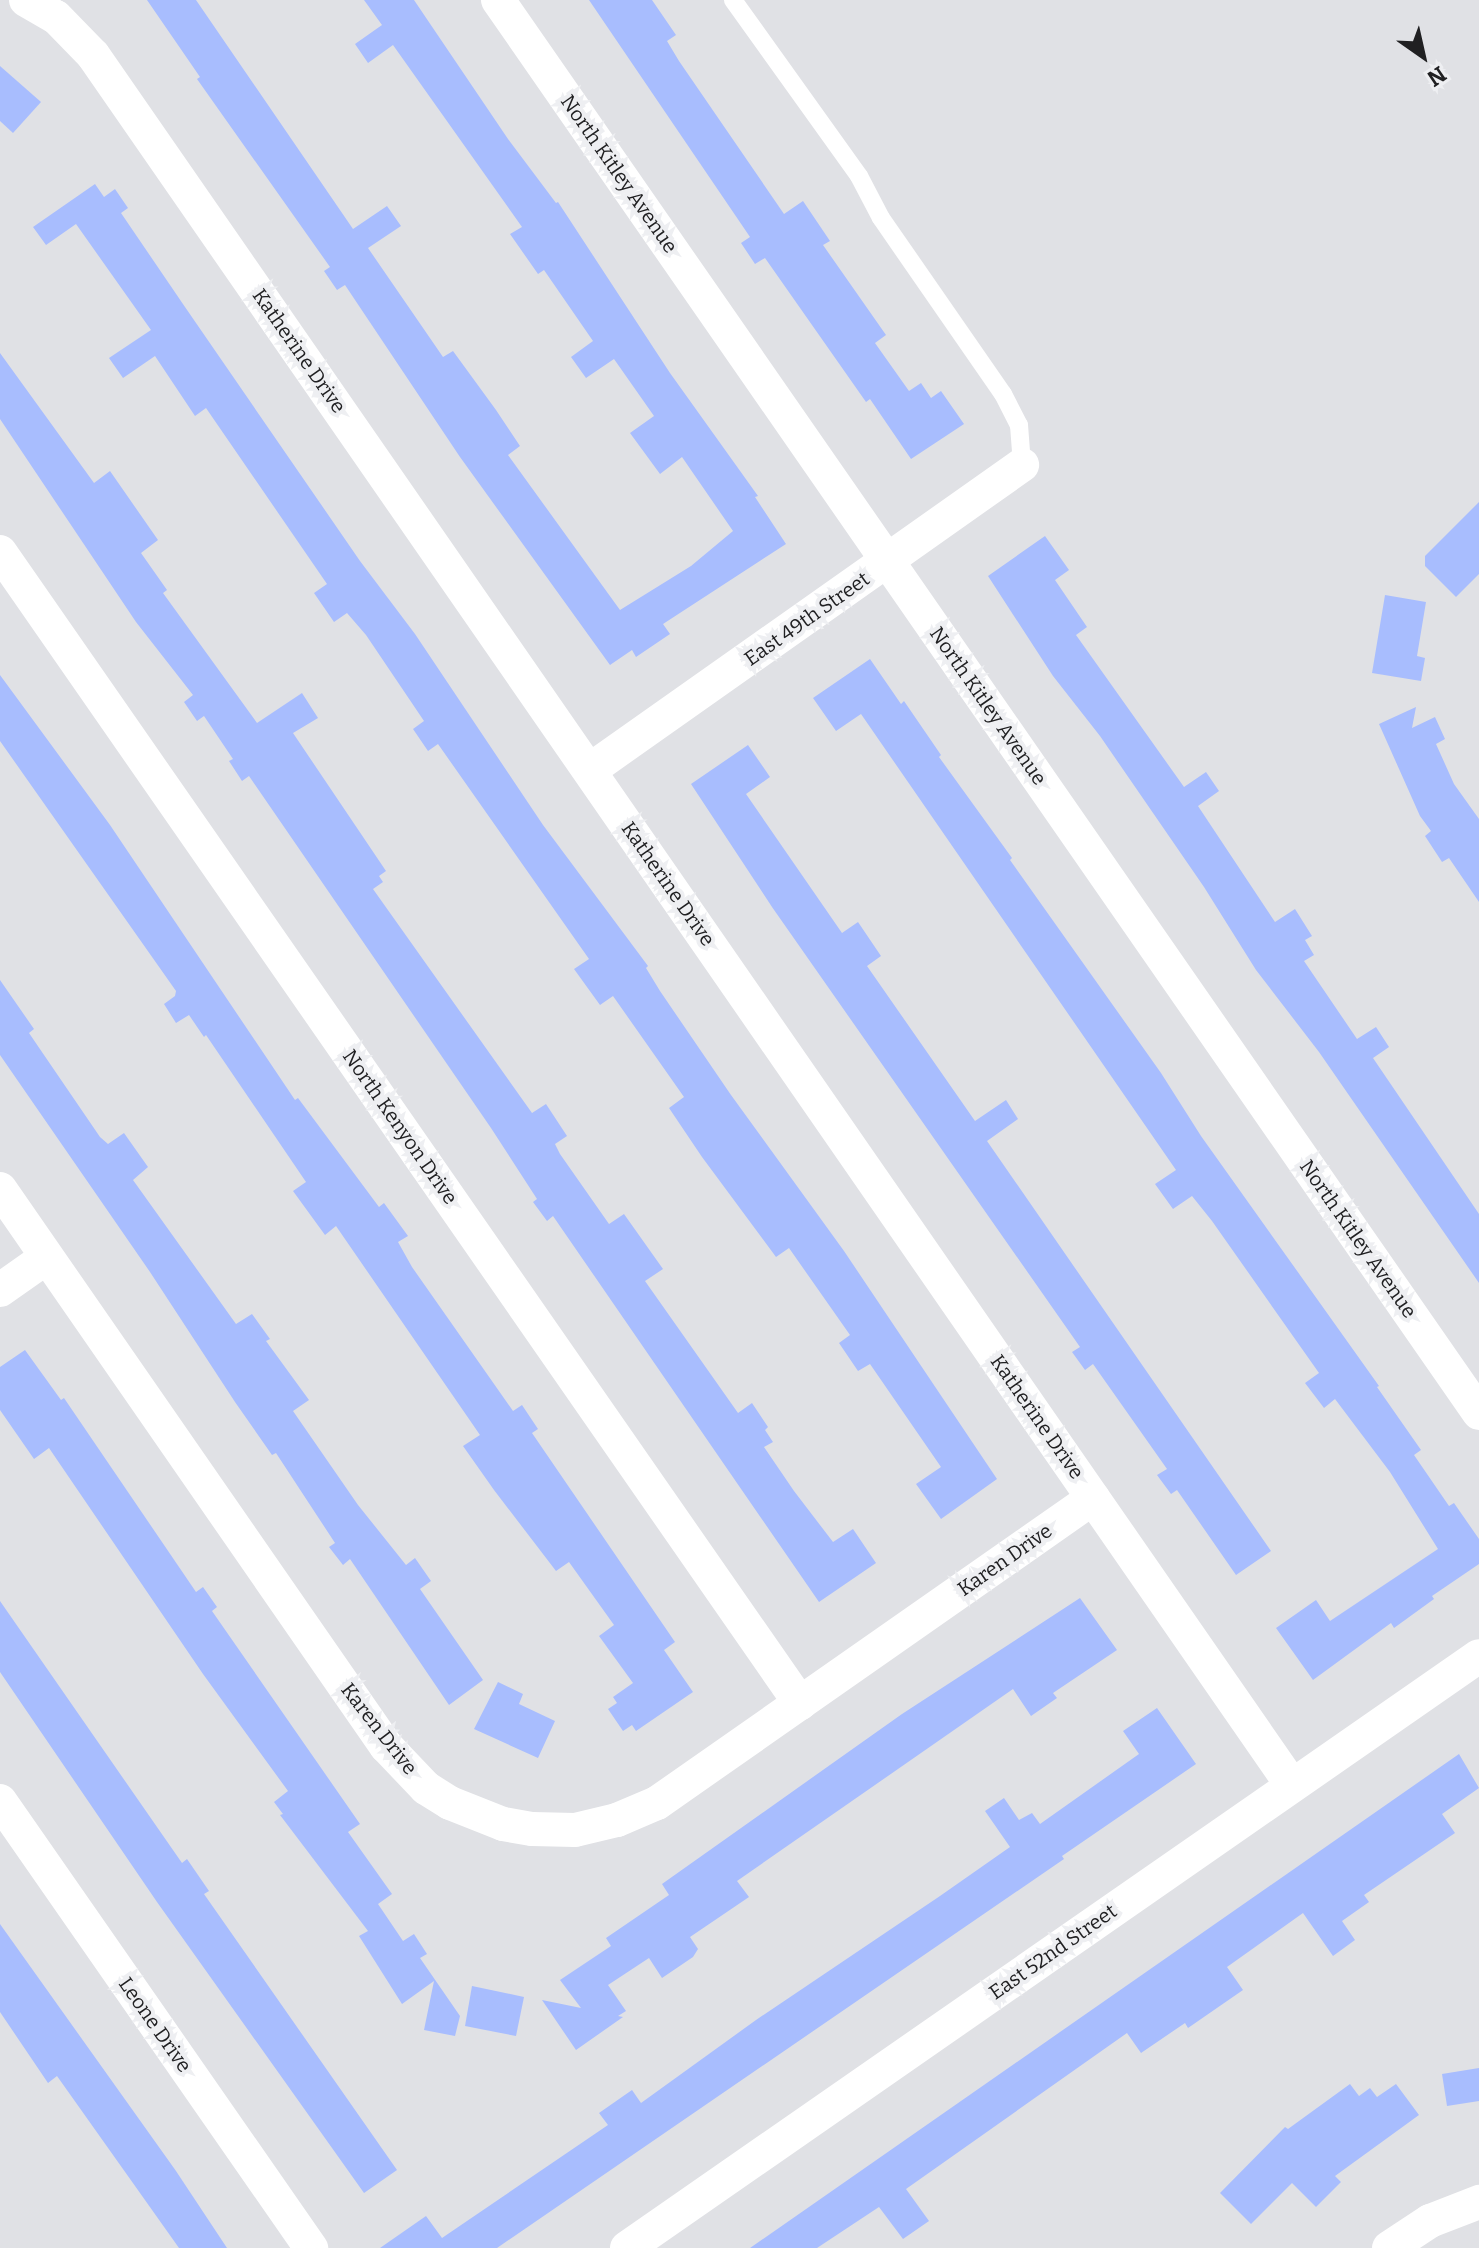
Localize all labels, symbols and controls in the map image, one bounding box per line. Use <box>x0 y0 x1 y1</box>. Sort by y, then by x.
north arrow <box>1383 16 1463 96</box>
text: N <box>1422 60 1451 92</box>
street label: North Kitley Avenue <box>555 90 683 258</box>
street label: Katherine Drive <box>247 284 351 418</box>
street label: East 49th Street <box>740 567 874 671</box>
street label: North Kitley Avenue <box>924 622 1052 790</box>
street label: Katherine Drive <box>616 817 720 951</box>
street label: North Kenyon Drive <box>338 1045 462 1209</box>
street label: North Kitley Avenue <box>1294 1155 1422 1323</box>
street label: Katherine Drive <box>985 1350 1089 1484</box>
street label: Karen Drive <box>953 1519 1057 1601</box>
street label: Karen Drive <box>336 1678 422 1780</box>
street label: East 52nd Street <box>985 1899 1121 2005</box>
street label: Leone Drive <box>114 1973 196 2077</box>

